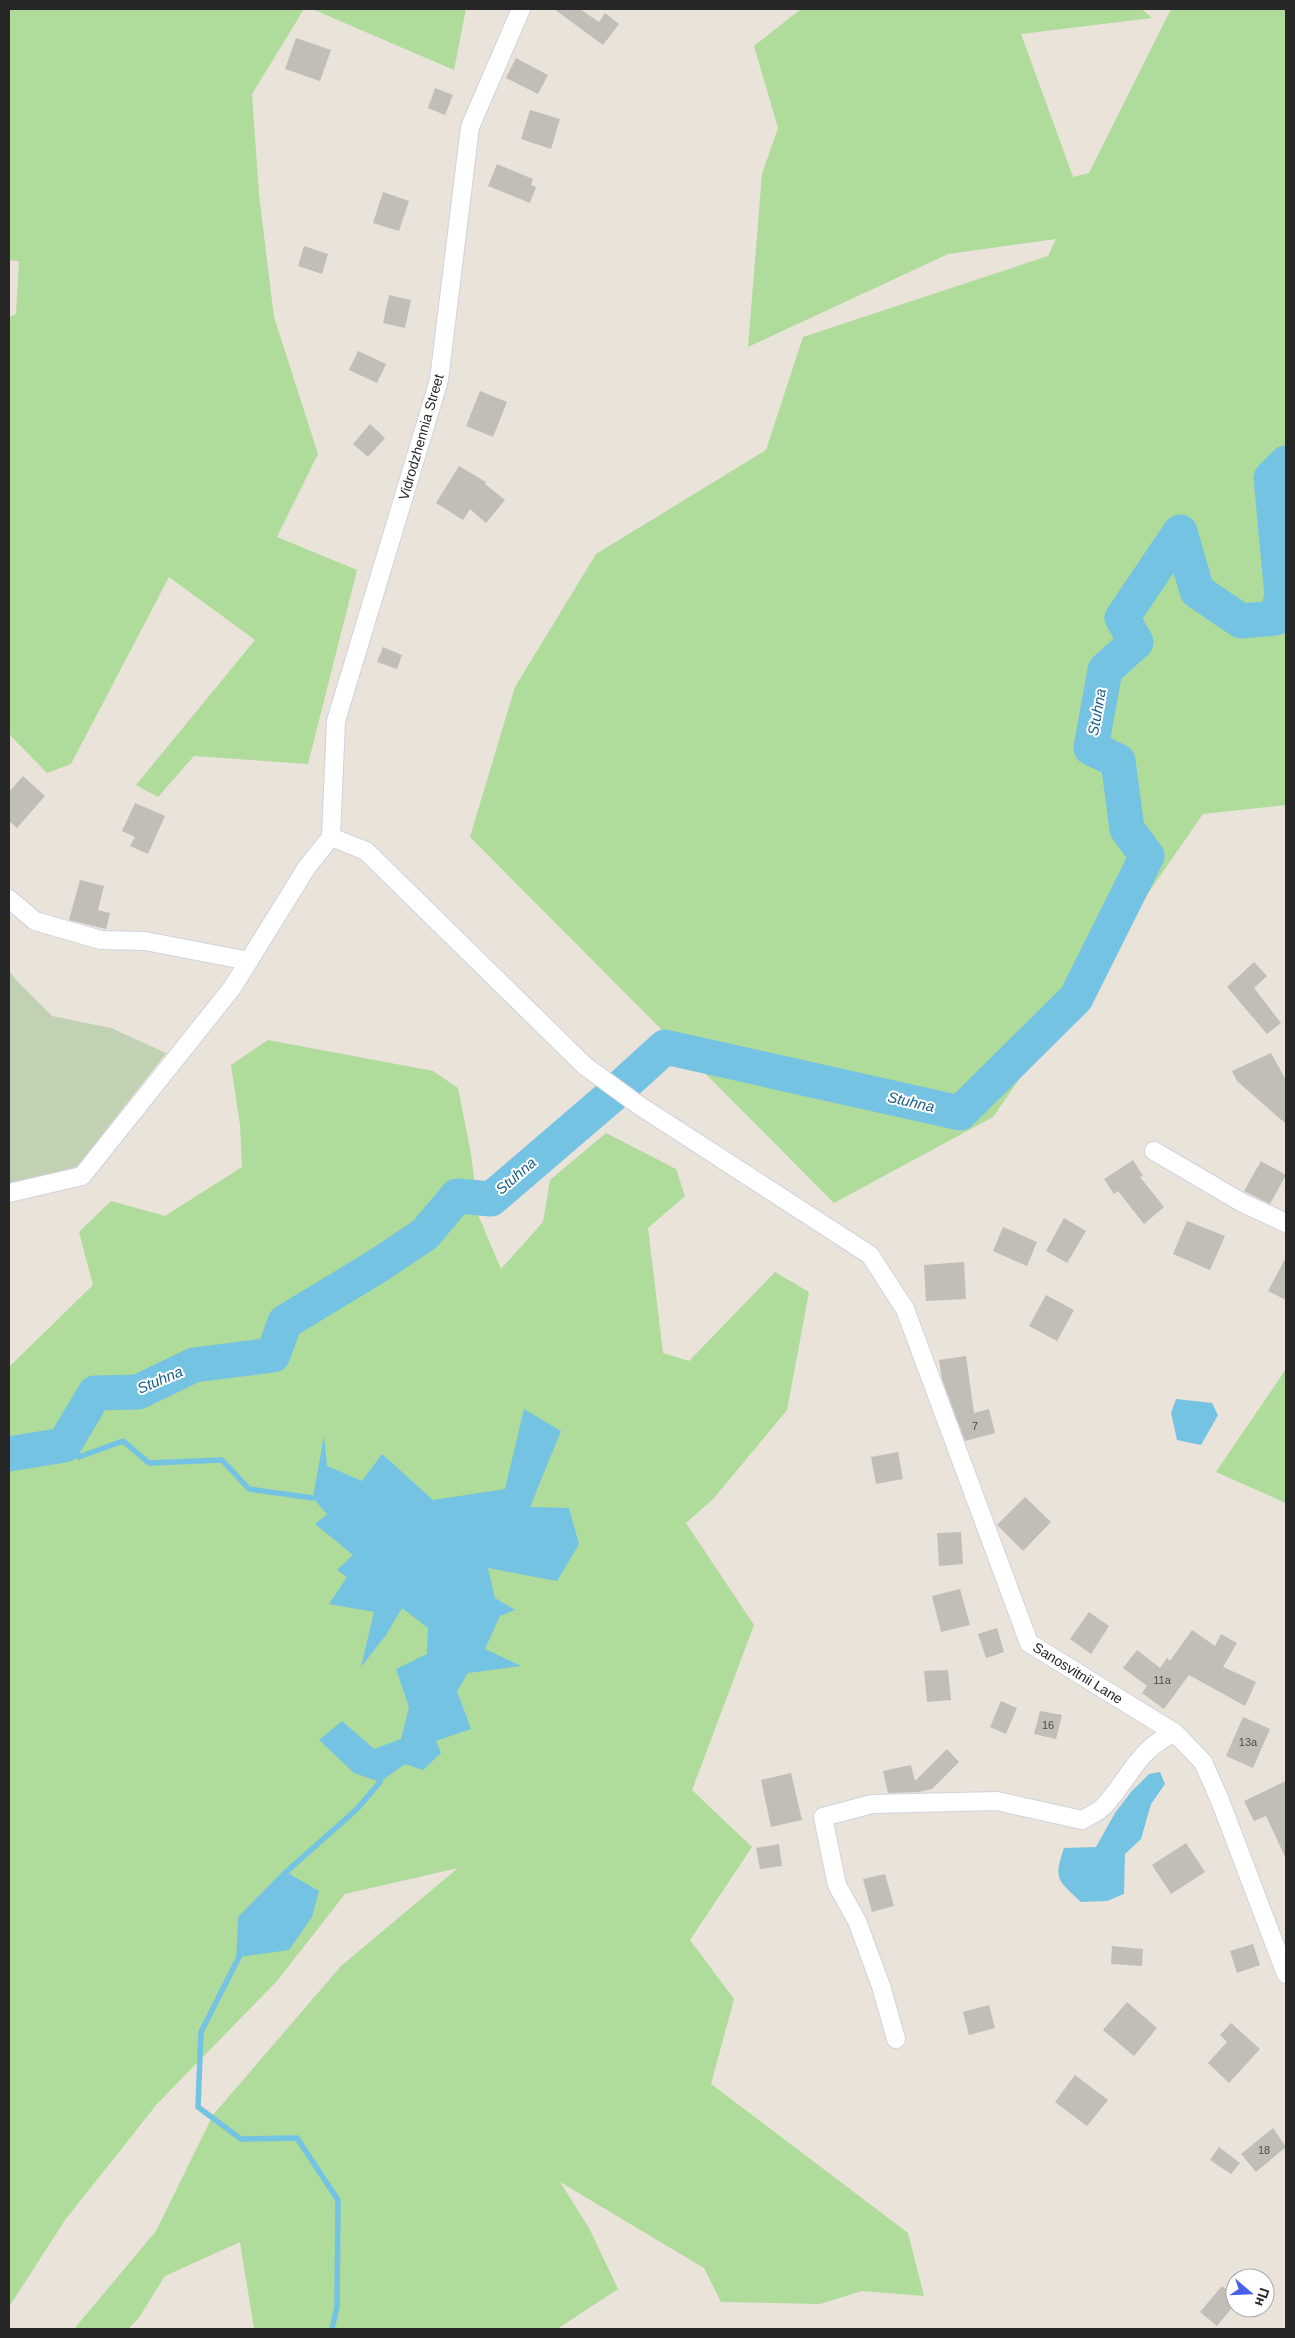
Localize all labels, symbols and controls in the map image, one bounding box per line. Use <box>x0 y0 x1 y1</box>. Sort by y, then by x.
street label: Vidrodzhennia Street <box>395 372 447 502</box>
water label: Stuhna <box>1084 687 1109 737</box>
water label: Stuhna <box>886 1088 936 1115</box>
water label: Stuhna <box>492 1154 539 1198</box>
water label: Stuhna <box>135 1362 185 1397</box>
house number: 7 <box>972 1420 978 1432</box>
street label: Sanosvitnii Lane <box>1030 1639 1126 1707</box>
house number: 11а <box>1153 1674 1172 1686</box>
house number: 16 <box>1042 1719 1054 1731</box>
house number: 13а <box>1239 1736 1258 1748</box>
house number: 18 <box>1258 2144 1270 2156</box>
north arrow <box>1225 2268 1275 2318</box>
text: Пн <box>1252 2286 1273 2309</box>

